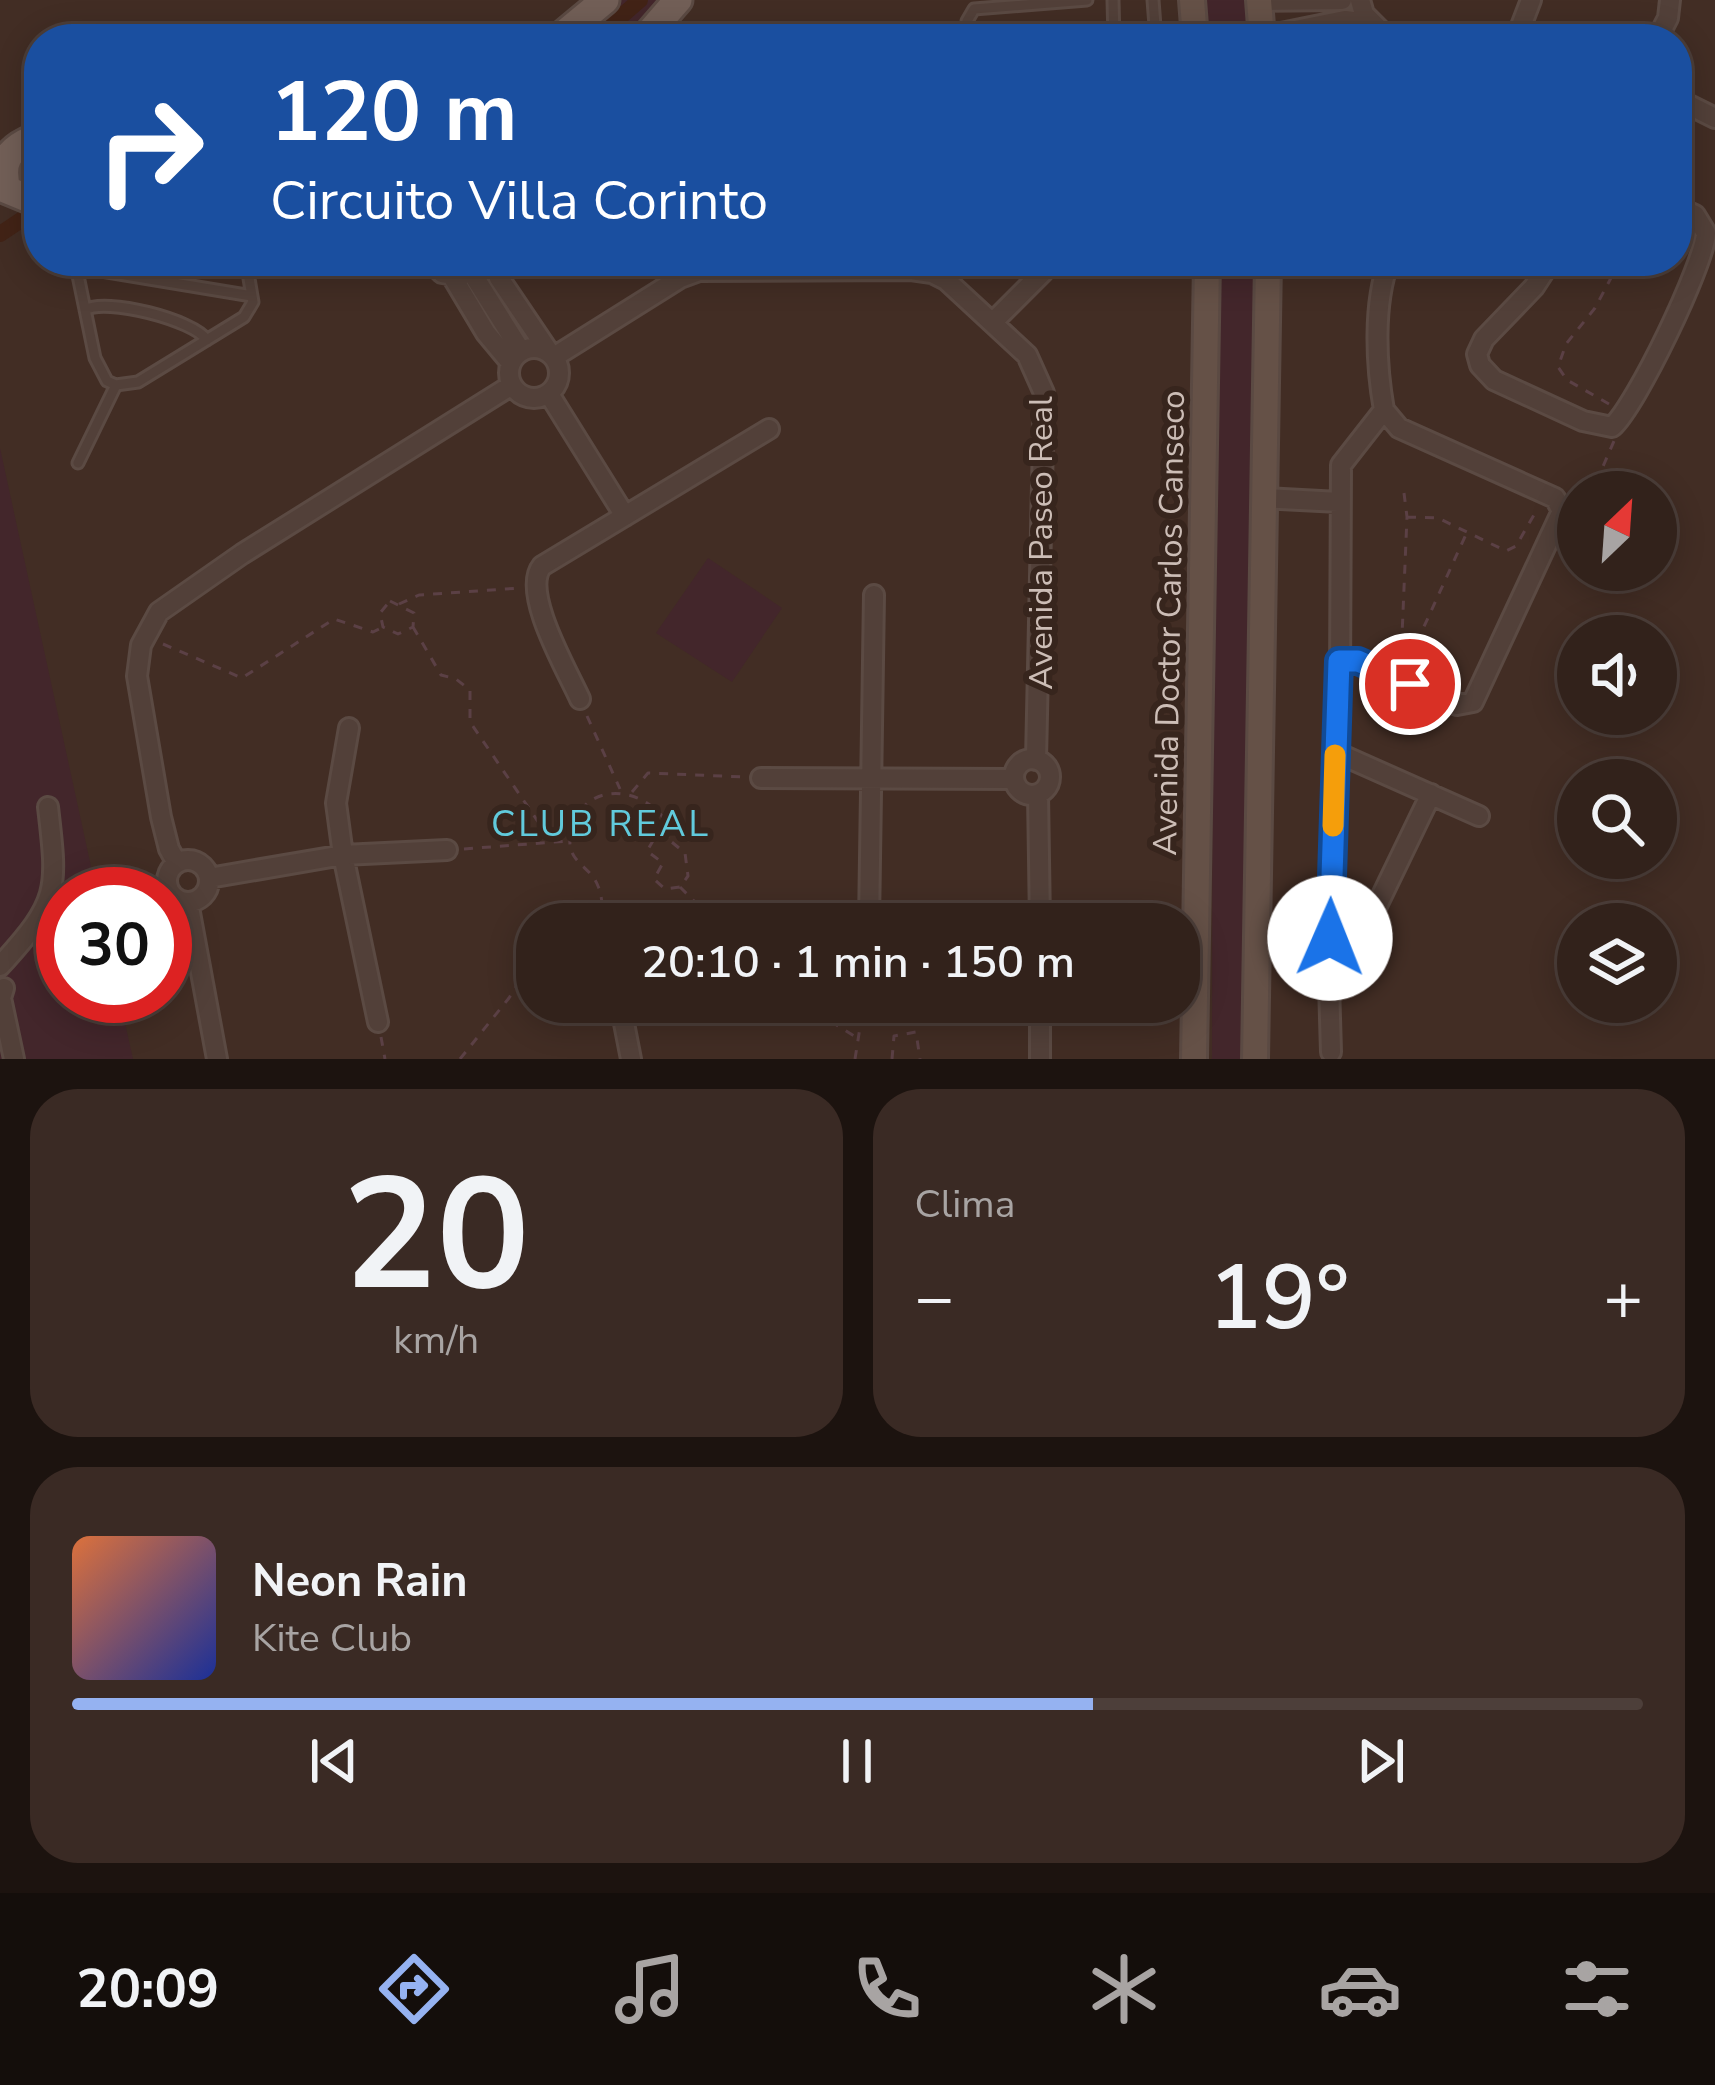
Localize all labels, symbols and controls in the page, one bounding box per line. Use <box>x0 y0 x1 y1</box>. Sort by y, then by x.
text: 120 m <box>270 55 518 170</box>
icon: right <box>72 72 228 228</box>
text: Circuito Villa Corinto <box>270 164 768 238</box>
street label: Avenida Doctor Carlos Canseco <box>1143 390 1196 856</box>
street label: Avenida Paseo Real <box>1019 396 1064 690</box>
north arrow <box>1557 471 1677 591</box>
map controls <box>1557 471 1677 1023</box>
button: sound <box>1557 615 1677 735</box>
pin <box>1359 633 1461 735</box>
icon: arrive <box>1377 651 1443 717</box>
button: search <box>1557 759 1677 879</box>
district label: CLUB REAL <box>491 800 711 849</box>
speed limit sign: 30 <box>36 867 192 1023</box>
position arrow <box>1267 875 1393 1001</box>
button: layers <box>1557 903 1677 1023</box>
text: 20:10 · 1 min · 150 m <box>641 932 1075 993</box>
text: 20 <box>343 1129 530 1342</box>
text: Clima <box>915 1178 1015 1231</box>
text: 19° <box>1208 1237 1350 1360</box>
text: − <box>915 1253 954 1343</box>
text: + <box>1603 1253 1643 1343</box>
text: km/h <box>393 1314 479 1367</box>
text: Neon Rain <box>252 1551 468 1612</box>
text: Kite Club <box>252 1612 412 1665</box>
icon: previous <box>301 1728 367 1794</box>
icon: pause <box>824 1728 890 1794</box>
icon: next <box>1348 1728 1414 1794</box>
icon: directions <box>372 1947 456 2031</box>
icon: music <box>608 1947 692 2031</box>
icon: phone <box>845 1947 929 2031</box>
icon: climate <box>1082 1947 1166 2031</box>
icon: car <box>1318 1947 1402 2031</box>
icon: filters <box>1555 1947 1639 2031</box>
text: 20:09 <box>76 1952 219 2026</box>

